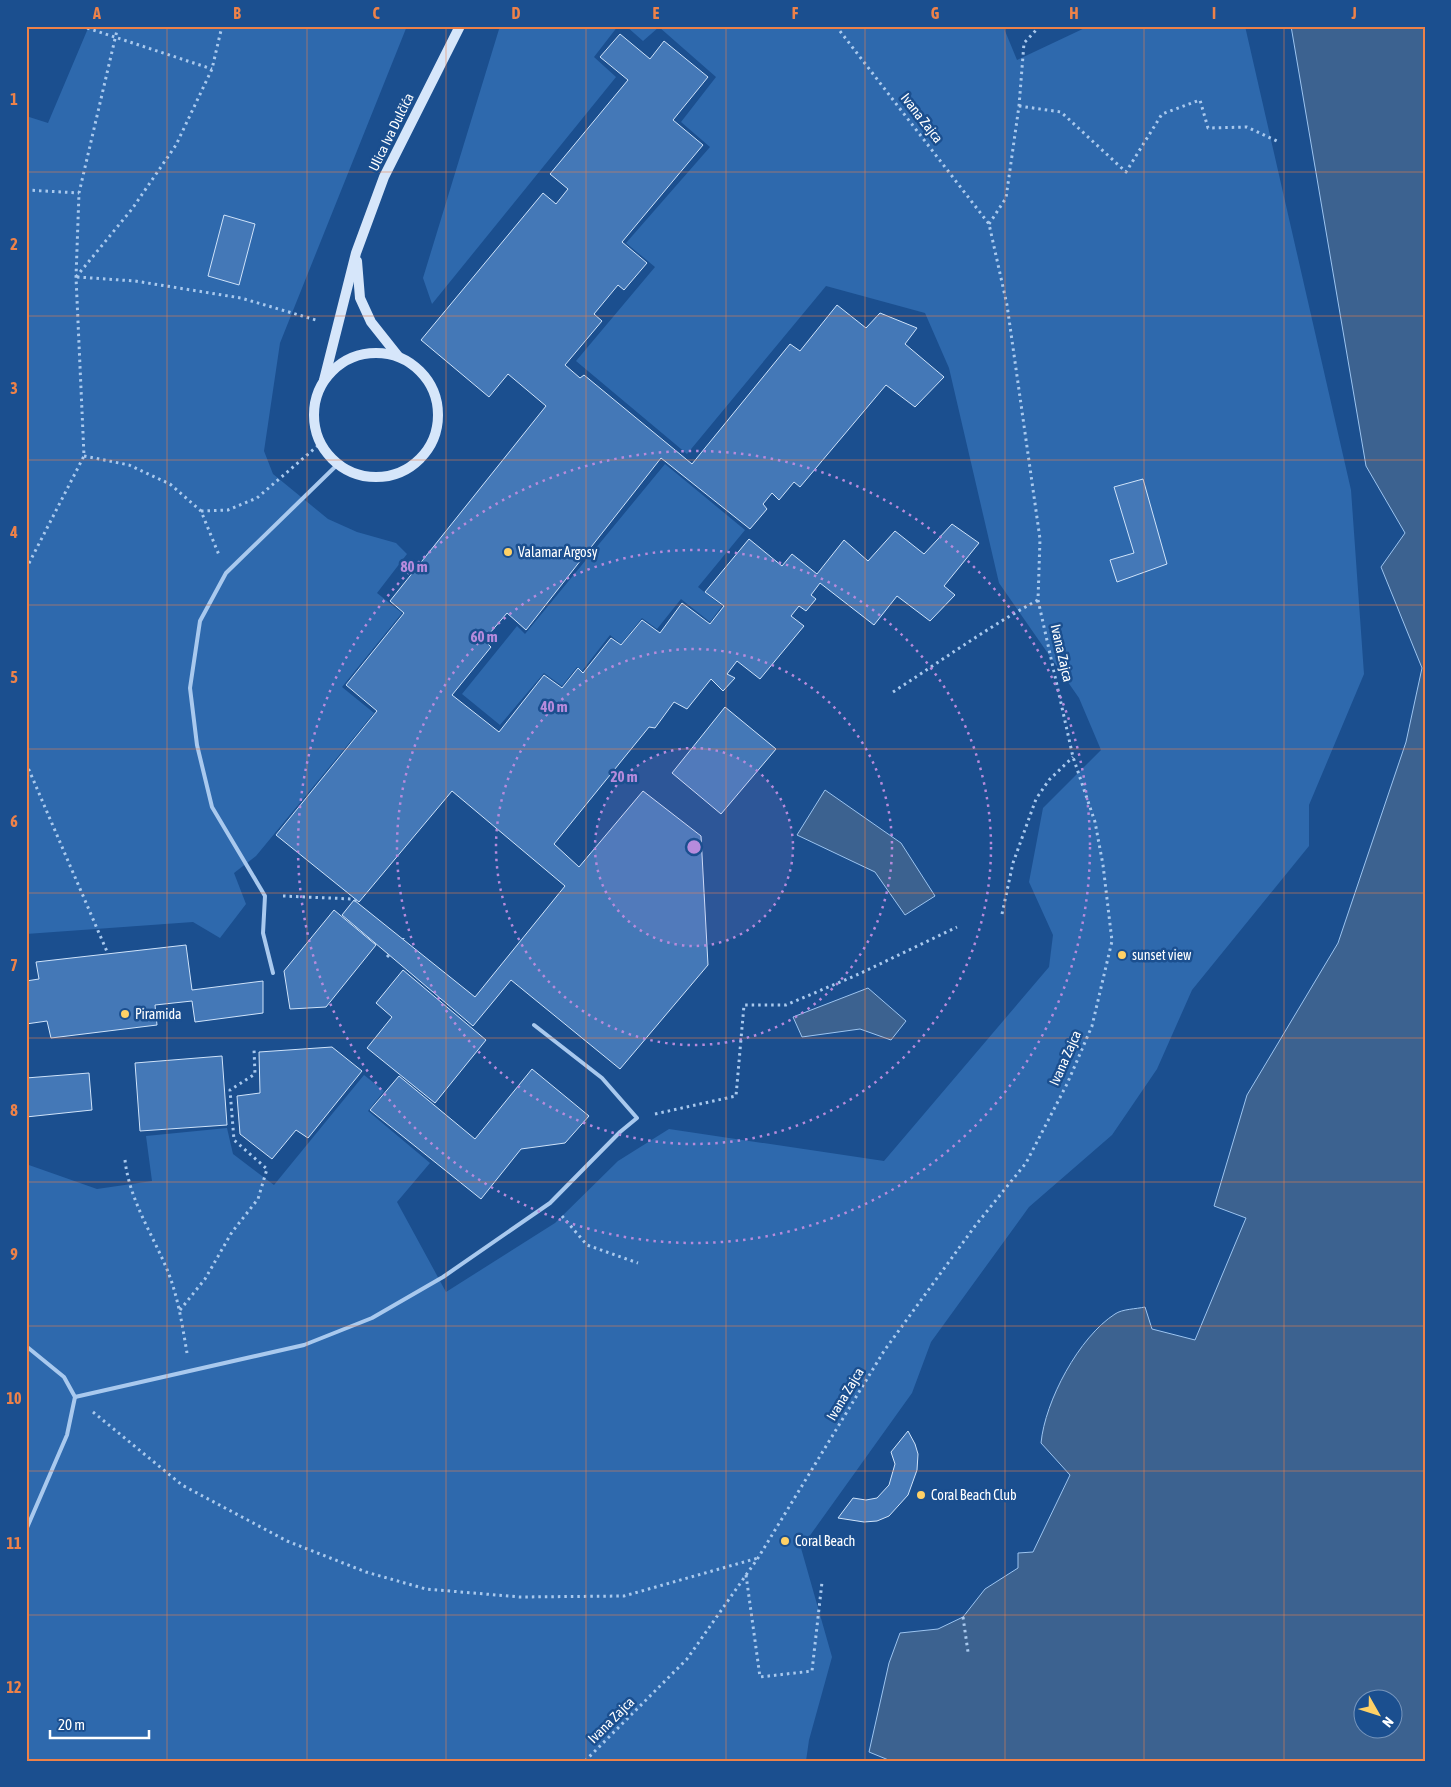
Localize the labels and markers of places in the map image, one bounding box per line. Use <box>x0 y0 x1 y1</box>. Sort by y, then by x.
place label: Valamar Argosy <box>518 544 598 560</box>
marker: Valamar Argosy <box>502 546 514 558</box>
centre of rings <box>685 838 703 856</box>
place label: sunset view <box>1132 947 1192 963</box>
marker: sunset view <box>1116 949 1128 961</box>
place label: Piramida <box>135 1006 182 1022</box>
marker: Piramida <box>119 1008 131 1020</box>
place label: Coral Beach Club <box>931 1487 1017 1503</box>
marker: Coral Beach Club <box>915 1489 927 1501</box>
place label: Coral Beach <box>795 1533 855 1549</box>
marker: Coral Beach <box>779 1535 791 1547</box>

